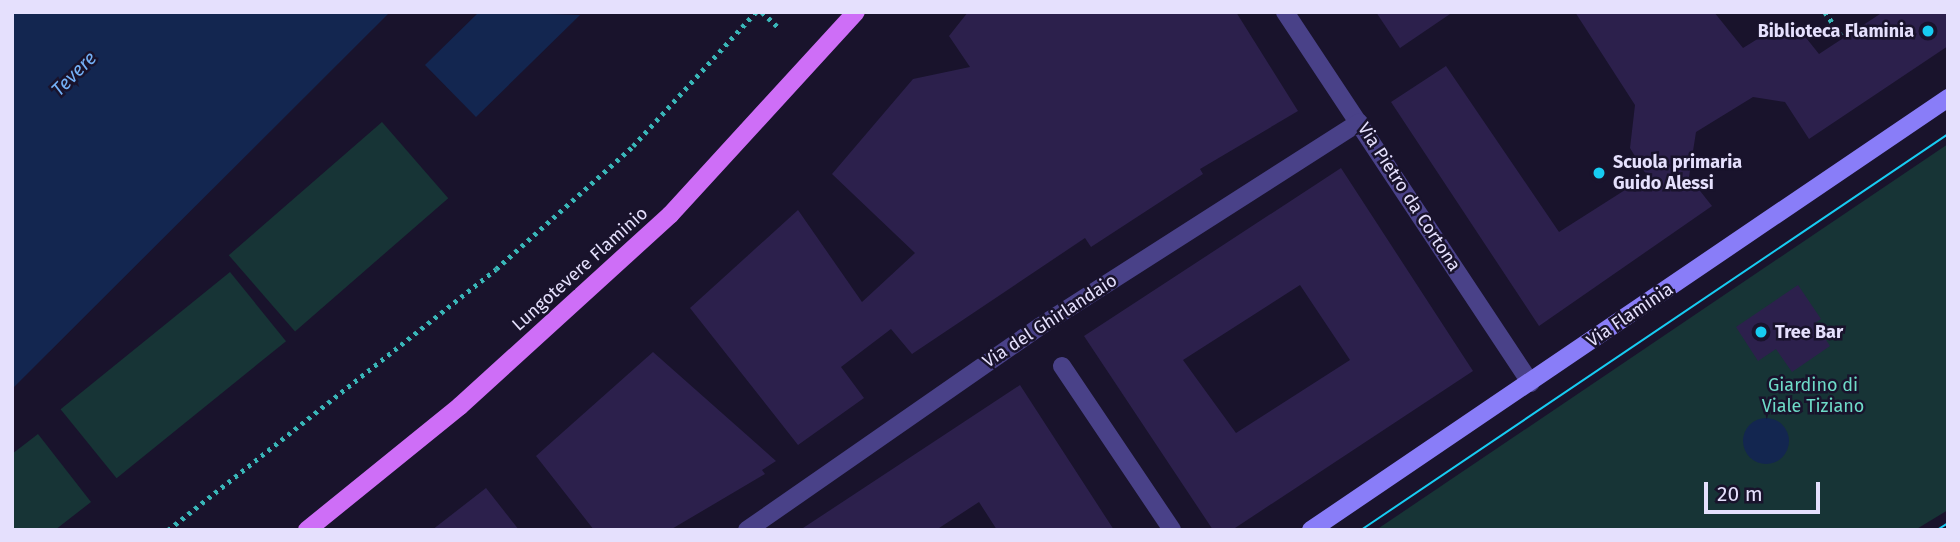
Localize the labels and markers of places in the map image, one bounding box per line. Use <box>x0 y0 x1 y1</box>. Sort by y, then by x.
place label: Biblioteca Flaminia <box>1758 20 1914 42</box>
marker: Biblioteca Flaminia <box>1920 23 1936 39</box>
place label: Scuola primaria Guido Alessi <box>1613 152 1742 194</box>
marker: Scuola primaria Guido Alessi <box>1591 165 1607 181</box>
place label: Tree Bar <box>1775 321 1843 343</box>
marker: Tree Bar <box>1753 324 1769 340</box>

